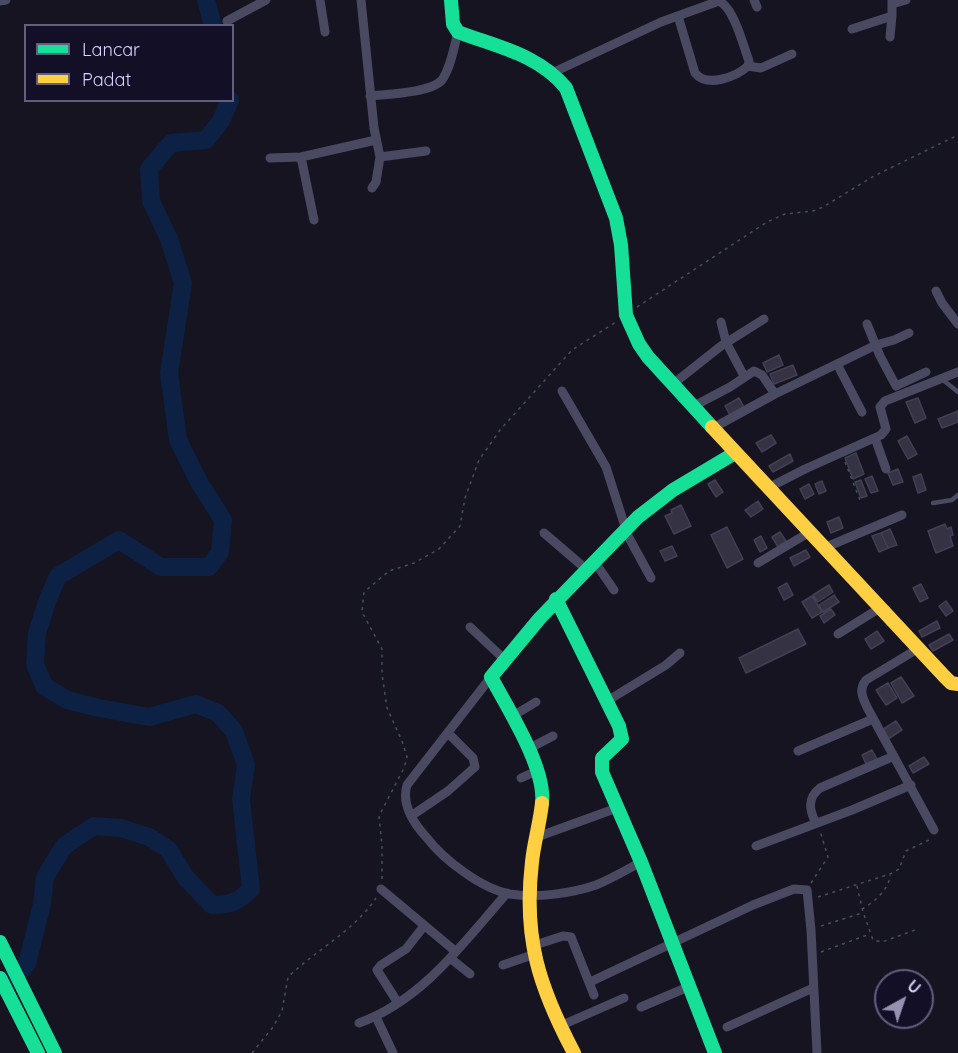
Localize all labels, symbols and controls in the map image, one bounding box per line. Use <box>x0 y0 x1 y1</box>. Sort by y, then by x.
legend <box>24 24 234 102</box>
text: Lancar <box>82 38 140 61</box>
text: Padat <box>82 68 131 91</box>
north arrow <box>874 969 934 1029</box>
text: U <box>904 975 925 998</box>

